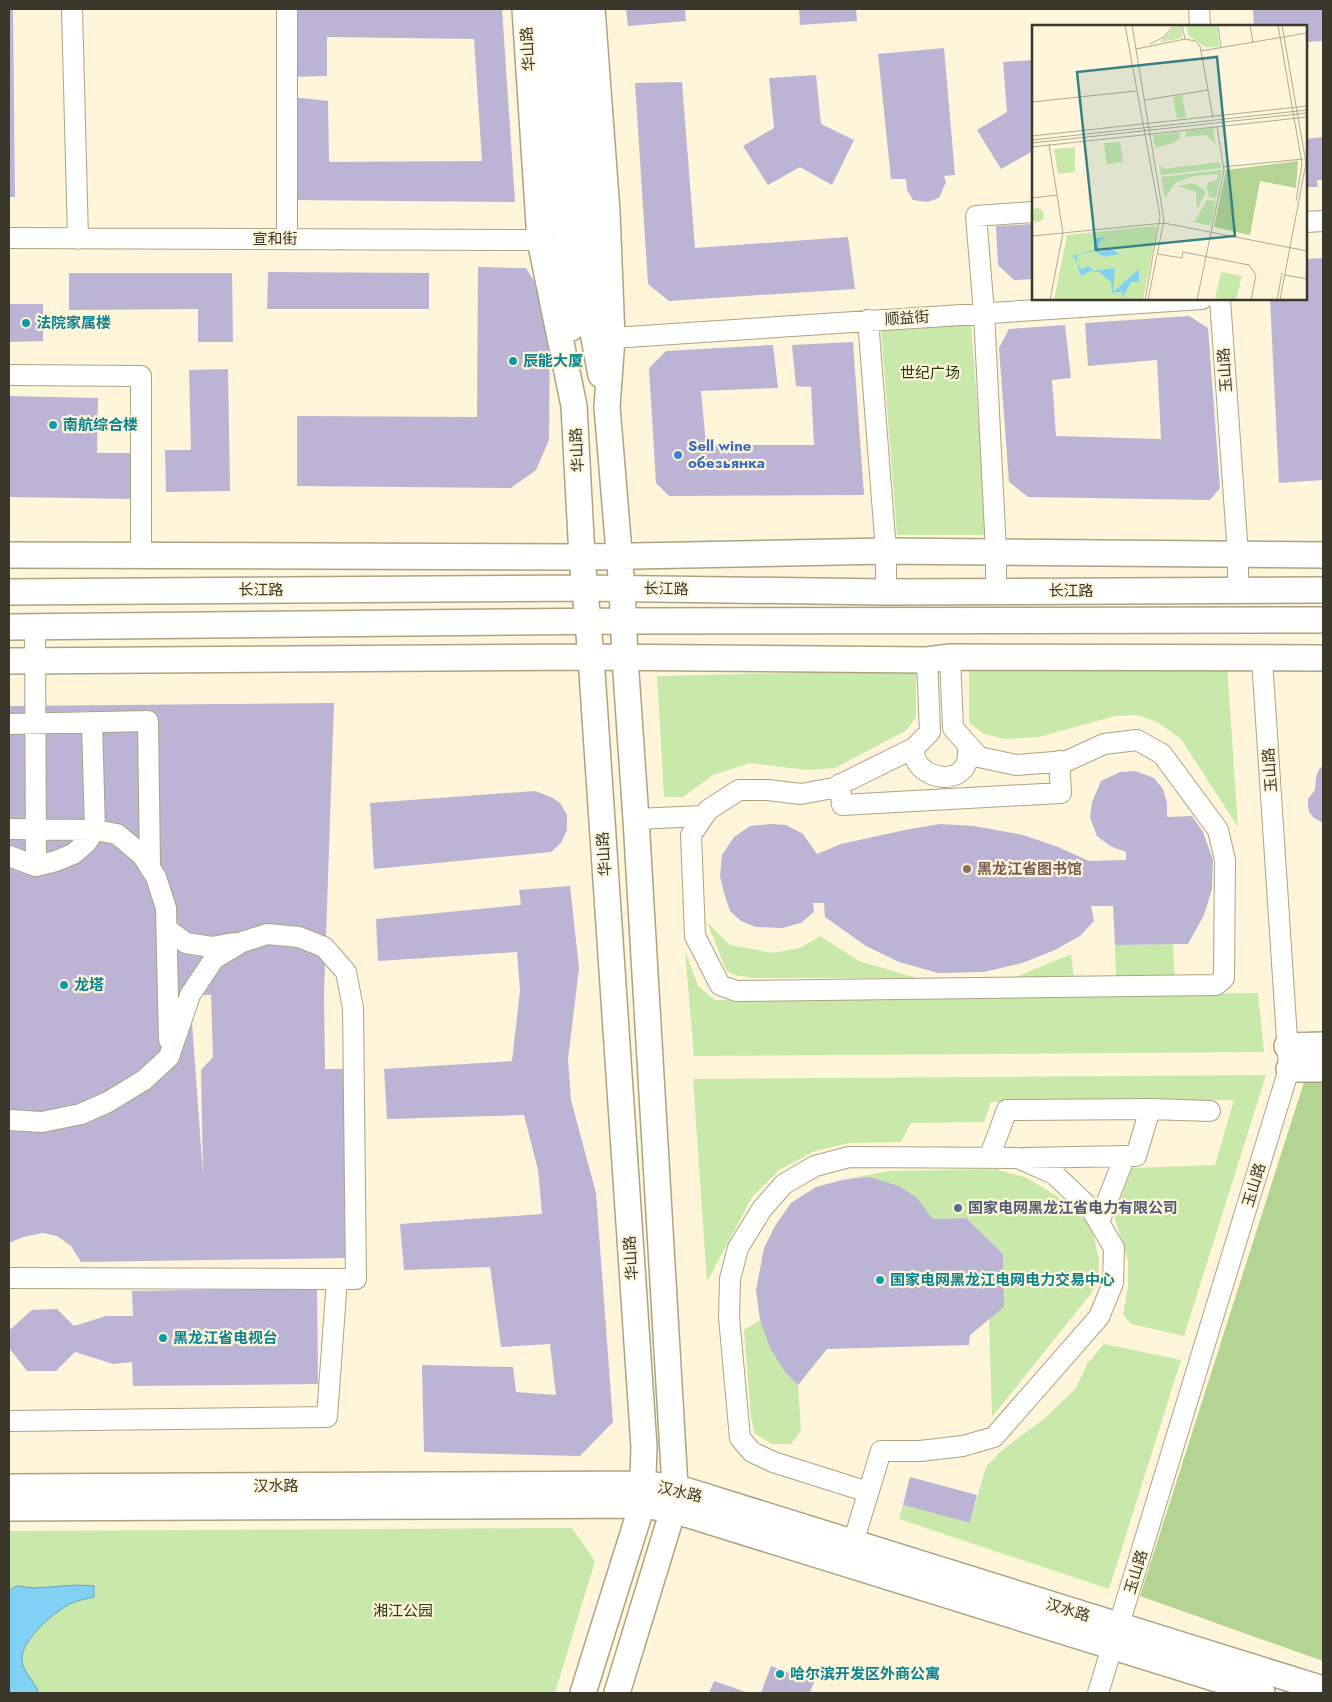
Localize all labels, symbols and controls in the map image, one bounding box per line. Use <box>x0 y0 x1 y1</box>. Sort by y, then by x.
inset map <box>1032 25 1307 300</box>
street label: 华山路 <box>515 26 541 72</box>
street label: 宣和街 <box>252 228 298 250</box>
street label: 顺益街 <box>884 305 930 331</box>
place label: 法院家属楼 <box>36 312 111 334</box>
marker: 法院家属楼 <box>20 317 32 329</box>
street label: 玉山路 <box>1212 347 1238 393</box>
place label: 辰能大厦 <box>523 350 583 372</box>
marker: 辰能大厦 <box>507 355 519 367</box>
park label: 世纪广场 <box>900 362 960 384</box>
place label: 南航综合楼 <box>63 414 138 436</box>
marker: 南航综合楼 <box>47 419 59 431</box>
street label: 华山路 <box>565 427 589 473</box>
place label: Sell wine обезьянка <box>688 435 765 474</box>
marker: Sell wine обезьянка <box>672 449 684 461</box>
street label: 长江路 <box>643 578 689 600</box>
street label: 长江路 <box>238 579 284 601</box>
street label: 长江路 <box>1048 580 1094 602</box>
street label: 玉山路 <box>1257 747 1283 793</box>
street label: 华山路 <box>591 831 617 877</box>
place label: 黑龙江省图书馆 <box>977 858 1082 880</box>
marker: 黑龙江省图书馆 <box>961 863 973 875</box>
place label: 龙塔 <box>74 974 104 996</box>
marker: 龙塔 <box>58 979 70 991</box>
street label: 玉山路 <box>1237 1160 1271 1210</box>
place label: 国家电网黑龙江省电力有限公司 <box>968 1197 1178 1219</box>
marker: 国家电网黑龙江省电力有限公司 <box>952 1202 964 1214</box>
street label: 华山路 <box>618 1235 644 1281</box>
place label: 国家电网黑龙江电网电力交易中心 <box>890 1269 1115 1291</box>
marker: 国家电网黑龙江电网电力交易中心 <box>874 1274 886 1286</box>
place label: 黑龙江省电视台 <box>173 1327 278 1349</box>
marker: 黑龙江省电视台 <box>157 1332 169 1344</box>
street label: 汉水路 <box>253 1475 299 1497</box>
street label: 汉水路 <box>656 1476 704 1508</box>
street label: 玉山路 <box>1119 1547 1153 1597</box>
street label: 汉水路 <box>1043 1593 1093 1627</box>
park label: 湘江公园 <box>373 1600 433 1622</box>
place label: 哈尔滨开发区外商公寓 <box>790 1663 940 1685</box>
marker: 哈尔滨开发区外商公寓 <box>774 1668 786 1680</box>

